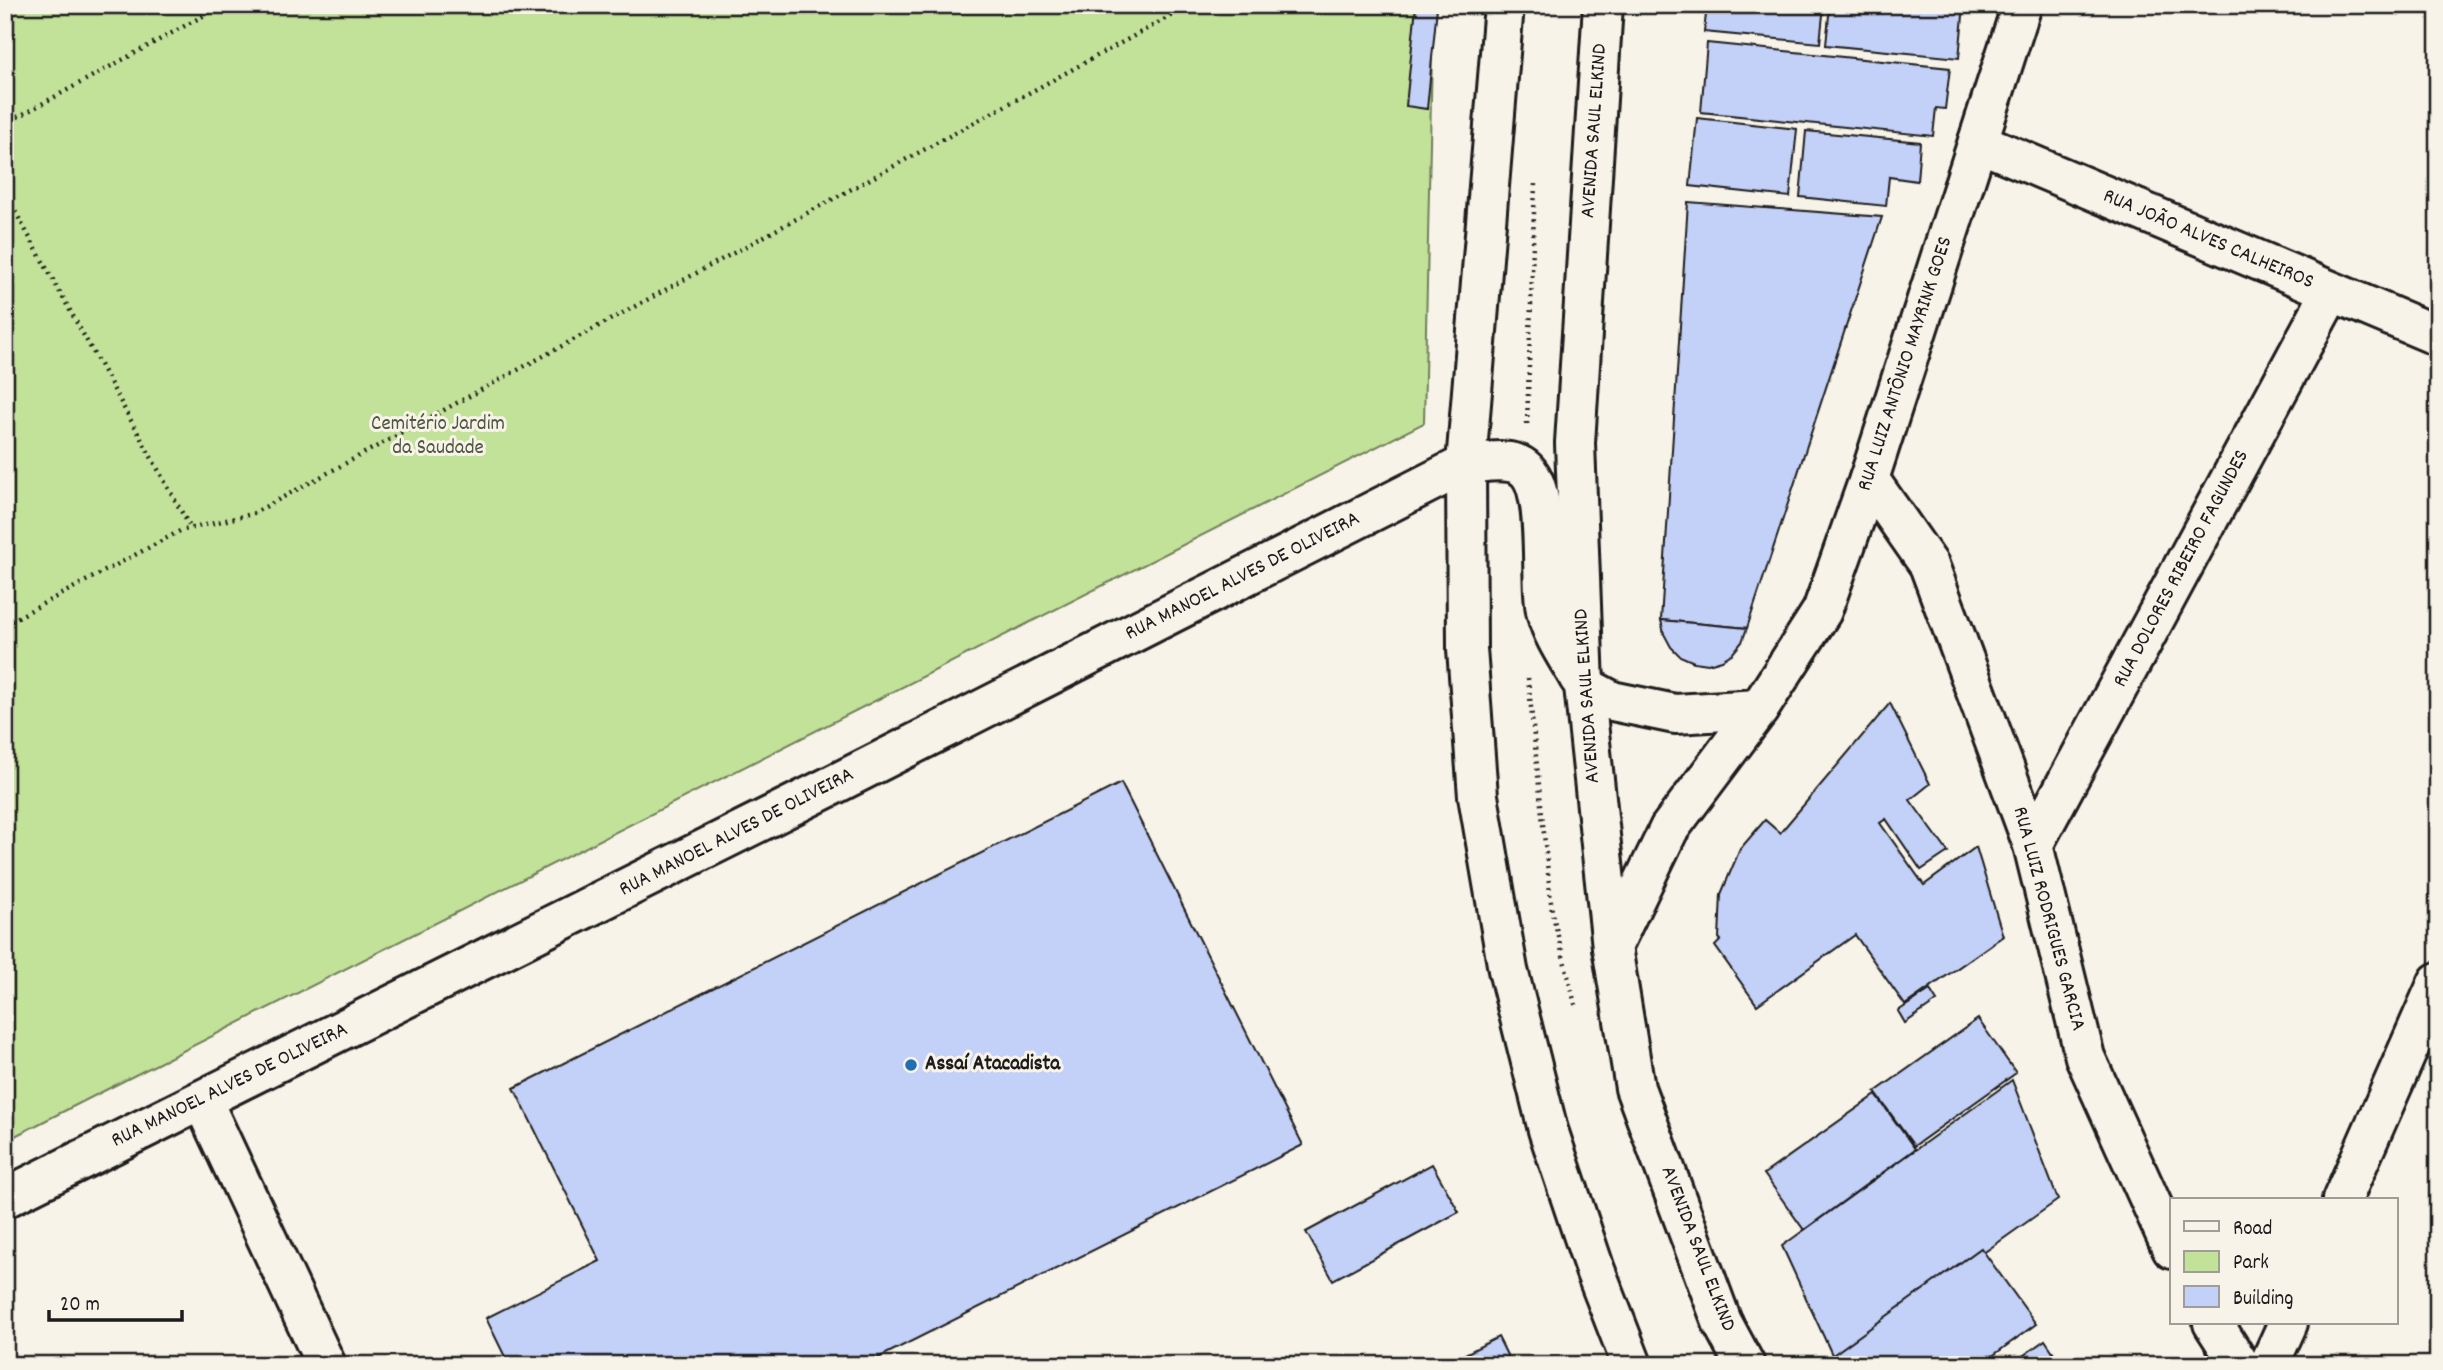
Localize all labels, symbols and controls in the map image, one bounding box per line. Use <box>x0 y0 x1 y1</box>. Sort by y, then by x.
street label: AVENIDA SAUL ELKIND <box>1574 43 1616 219</box>
street label: RUA JOÃO ALVES CALHEIROS <box>2098 182 2318 298</box>
street label: RUA LUIZ ANTÔNIO MAYRINK GOES <box>1851 233 1961 495</box>
park label: Cemitério Jardim da Saudade <box>371 410 505 464</box>
street label: RUA DOLORES RIBEIRO FAGUNDES <box>2106 445 2258 693</box>
street label: RUA MANOEL ALVES DE OLIVEIRA <box>1120 505 1366 649</box>
street label: AVENIDA SAUL ELKIND <box>1567 608 1609 784</box>
street label: RUA MANOEL ALVES DE OLIVEIRA <box>614 761 860 905</box>
street label: RUA LUIZ RODRIGUES GARCIA <box>2004 804 2092 1034</box>
street label: RUA MANOEL ALVES DE OLIVEIRA <box>107 1016 353 1156</box>
place label: Assaí Atacadista <box>925 1050 1061 1080</box>
marker: Assaí Atacadista <box>903 1057 919 1073</box>
street label: AVENIDA SAUL ELKIND <box>1652 1162 1742 1336</box>
legend <box>2170 1198 2398 1324</box>
text: Road <box>2233 1215 2272 1245</box>
text: Park <box>2233 1249 2269 1279</box>
scale bar <box>49 1279 182 1323</box>
text: Building <box>2233 1285 2293 1315</box>
text: 20 m <box>60 1291 100 1321</box>

